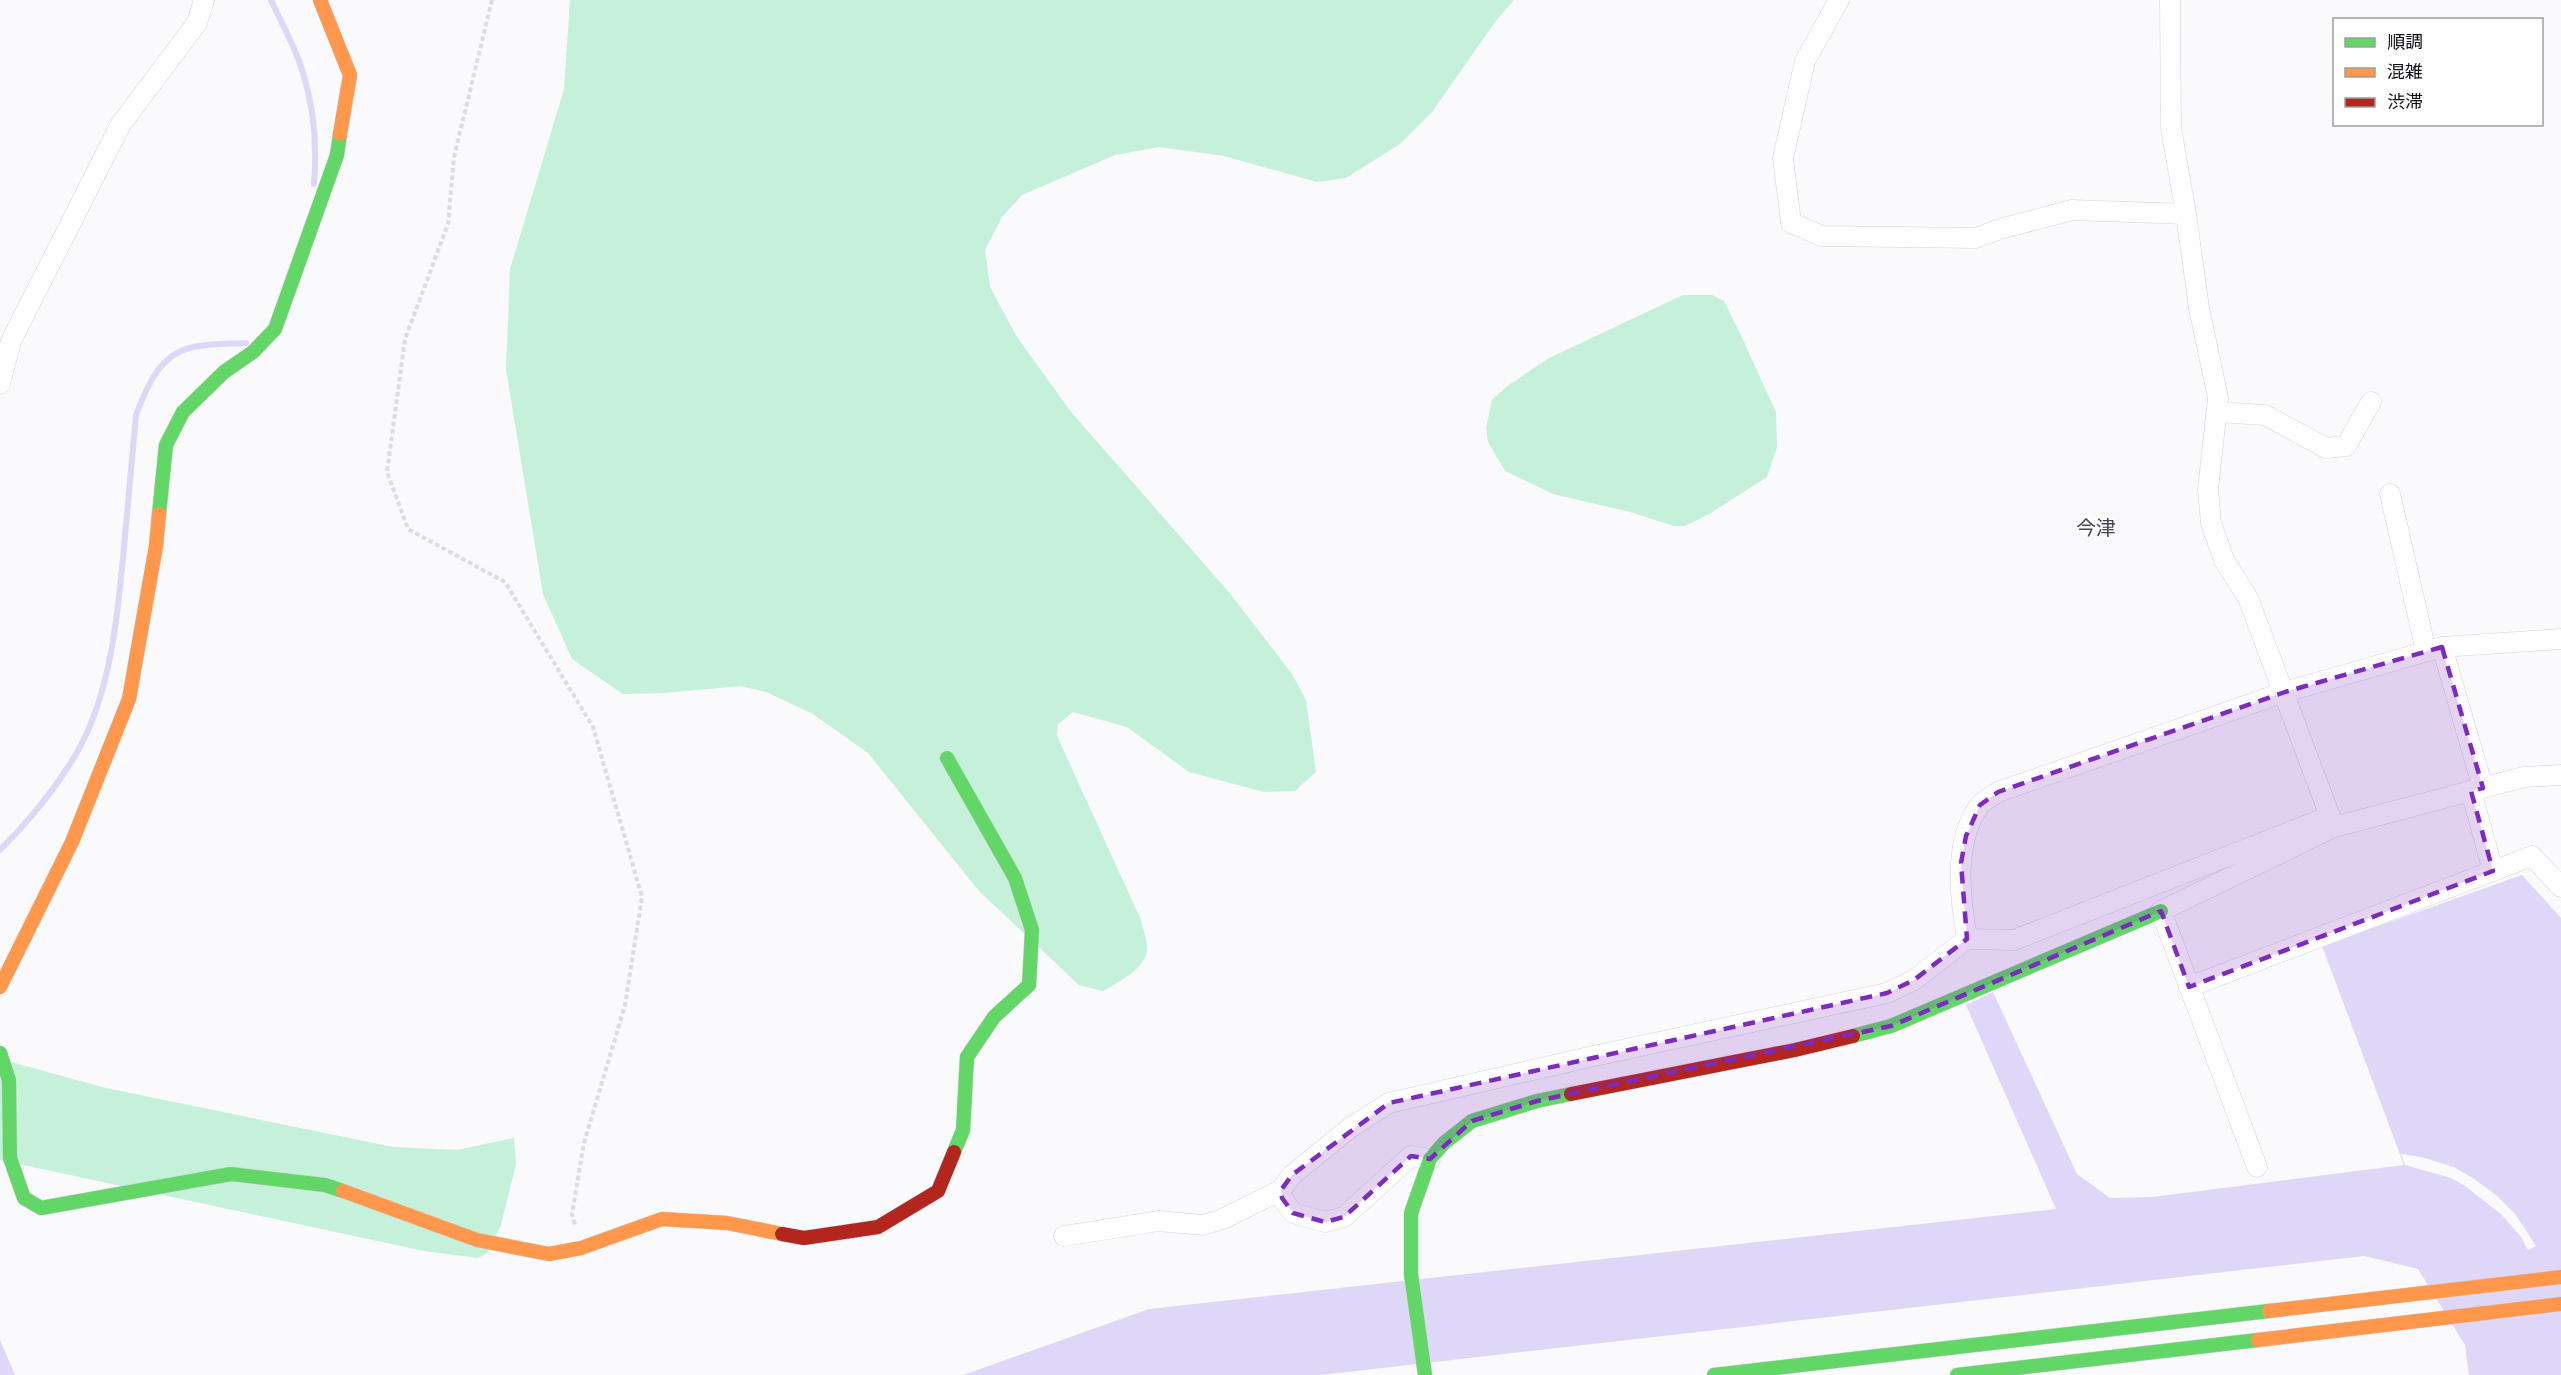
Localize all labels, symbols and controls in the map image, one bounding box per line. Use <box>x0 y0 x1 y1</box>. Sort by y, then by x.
legend <box>2333 18 2543 126</box>
text: 順調 <box>2387 28 2423 55</box>
text: 混雑 <box>2387 58 2423 85</box>
text: 渋滞 <box>2387 88 2423 115</box>
district label: 今津 <box>2076 512 2116 543</box>

